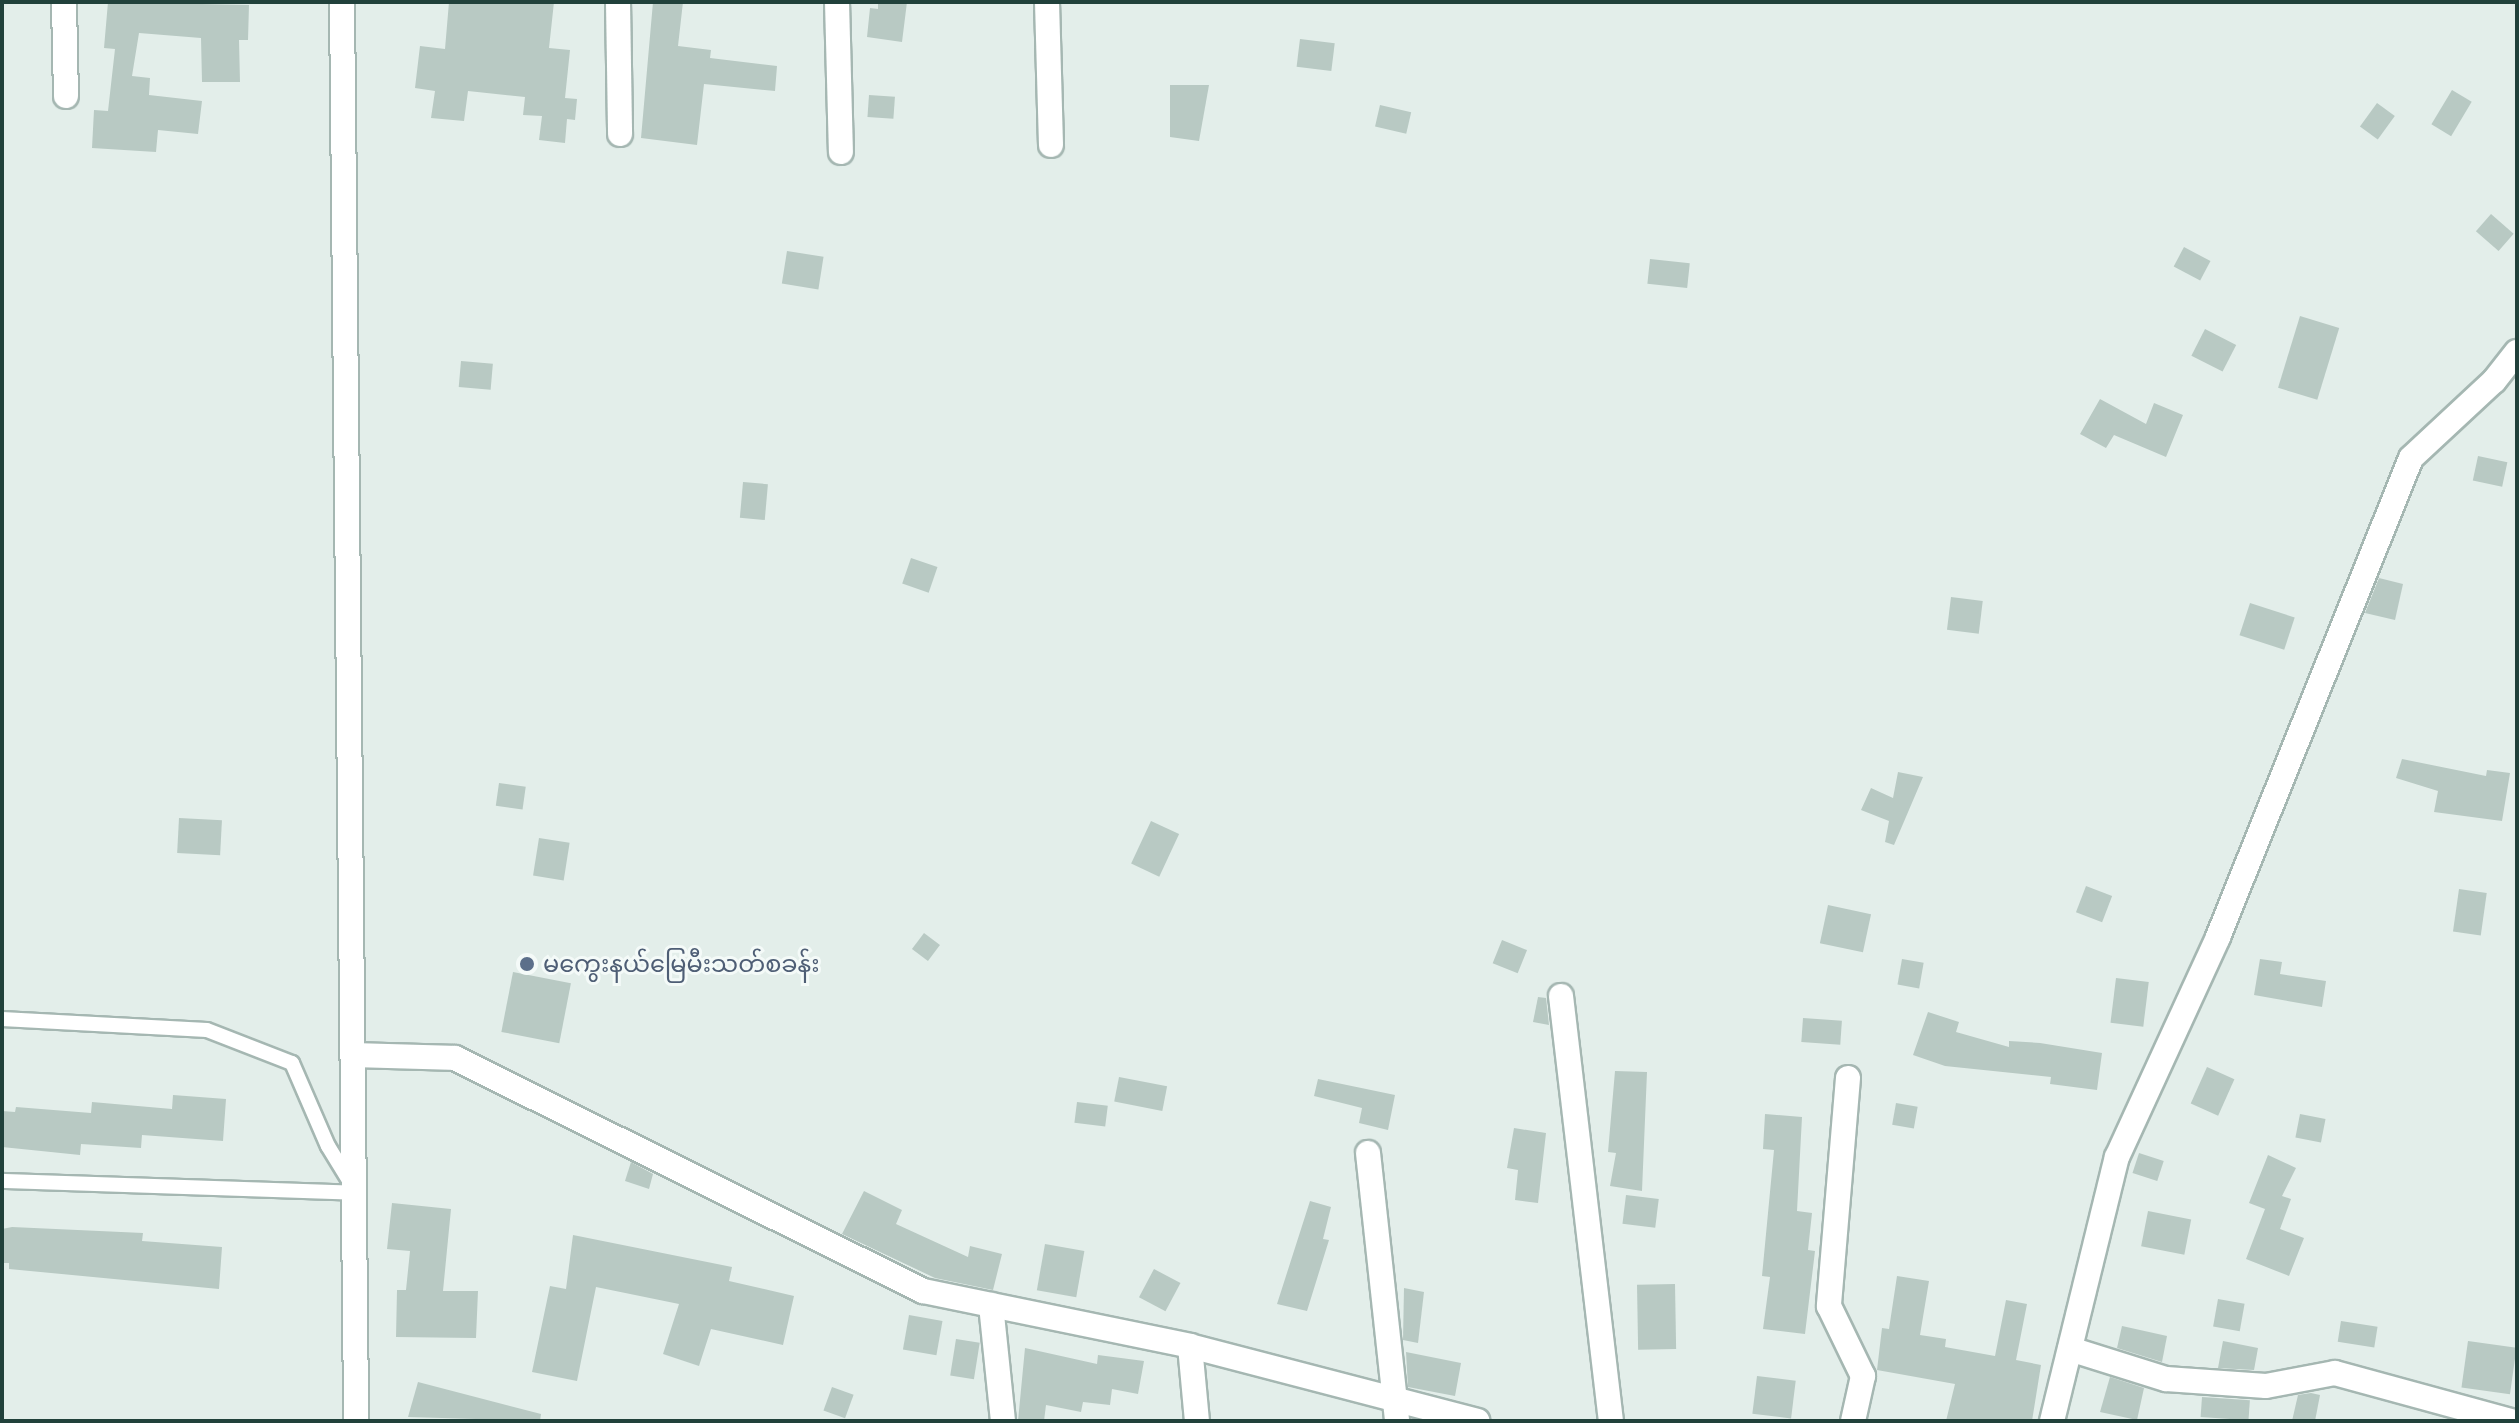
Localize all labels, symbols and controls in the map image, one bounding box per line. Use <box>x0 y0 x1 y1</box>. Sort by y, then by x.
place label: မကွေးနယ်မြေမီးသတ်စခန်း <box>543 950 820 978</box>
marker: မကွေးနယ်မြေမီးသတ်စခန်း <box>518 955 536 973</box>

